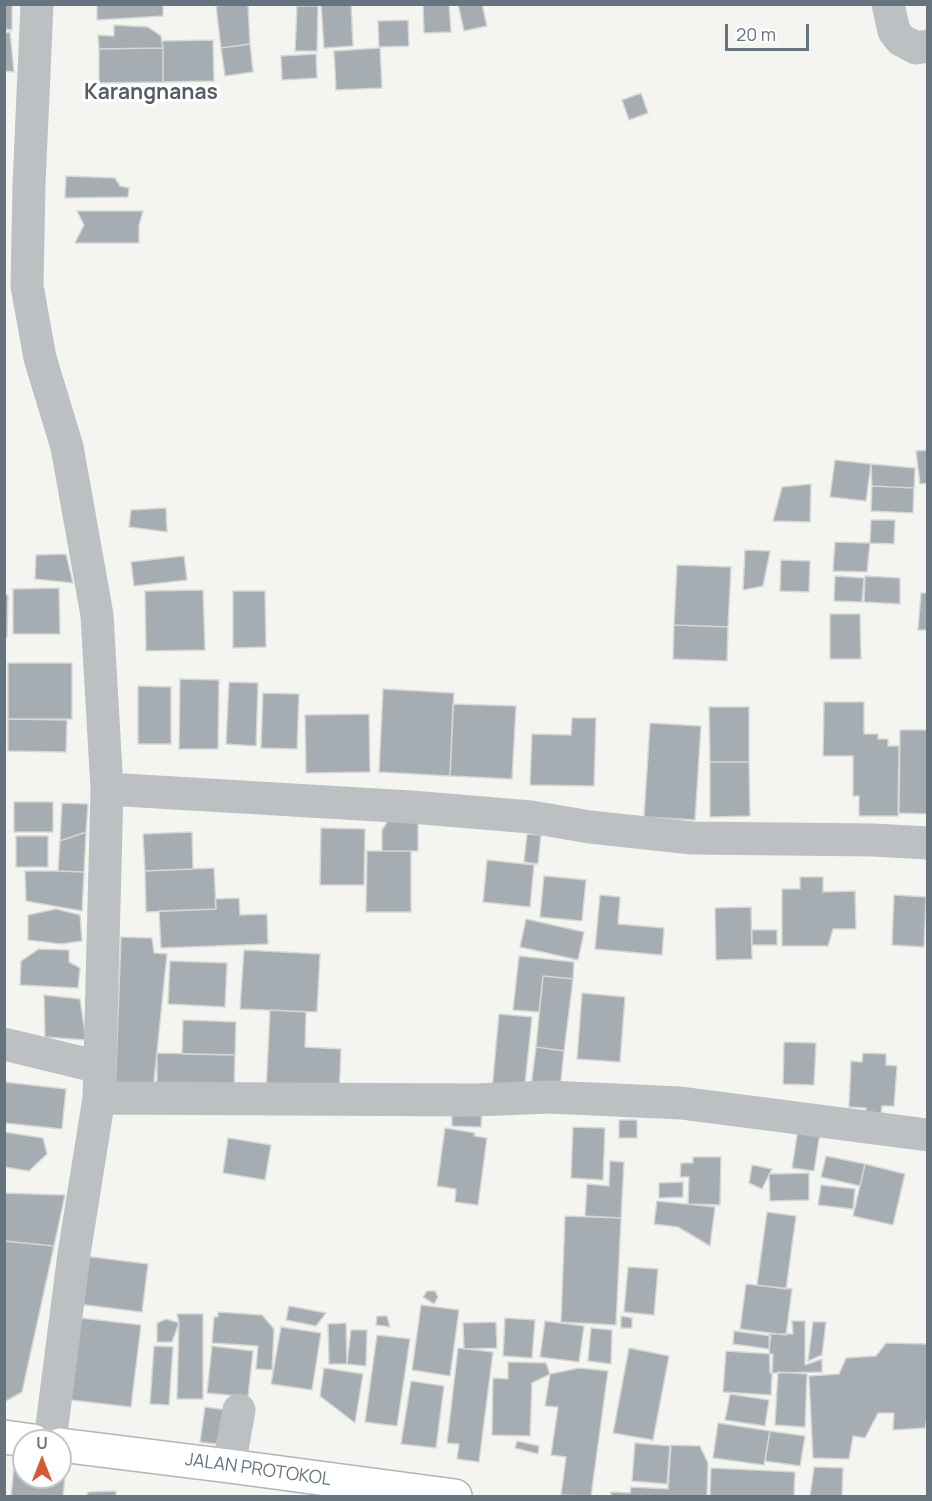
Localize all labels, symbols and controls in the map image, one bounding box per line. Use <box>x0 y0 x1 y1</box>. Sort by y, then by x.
scale bar <box>728 12 812 50</box>
text: 20 m <box>736 22 776 46</box>
district label: Karangnanas <box>84 80 218 106</box>
north arrow <box>12 1429 72 1489</box>
text: U <box>36 1432 48 1454</box>
street label: JALAN PROTOKOL <box>184 1449 332 1491</box>

